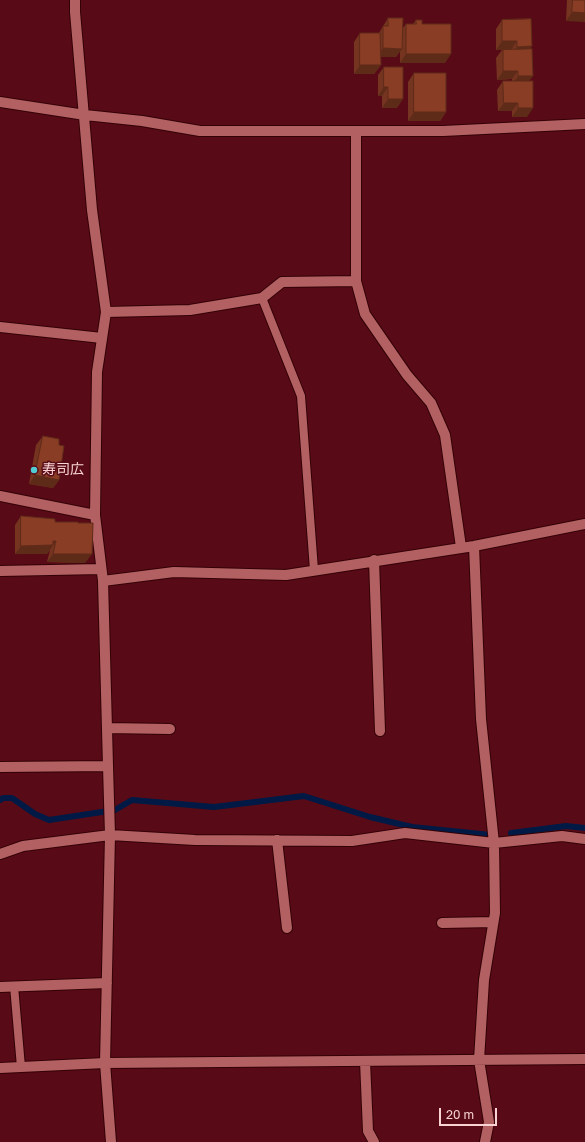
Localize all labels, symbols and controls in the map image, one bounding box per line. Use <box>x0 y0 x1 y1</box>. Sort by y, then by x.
place label: 寿司広 <box>42 462 84 478</box>
marker: 寿司広 <box>29 465 39 475</box>
scale bar <box>441 1100 499 1126</box>
text: 20 m <box>446 1107 474 1122</box>

